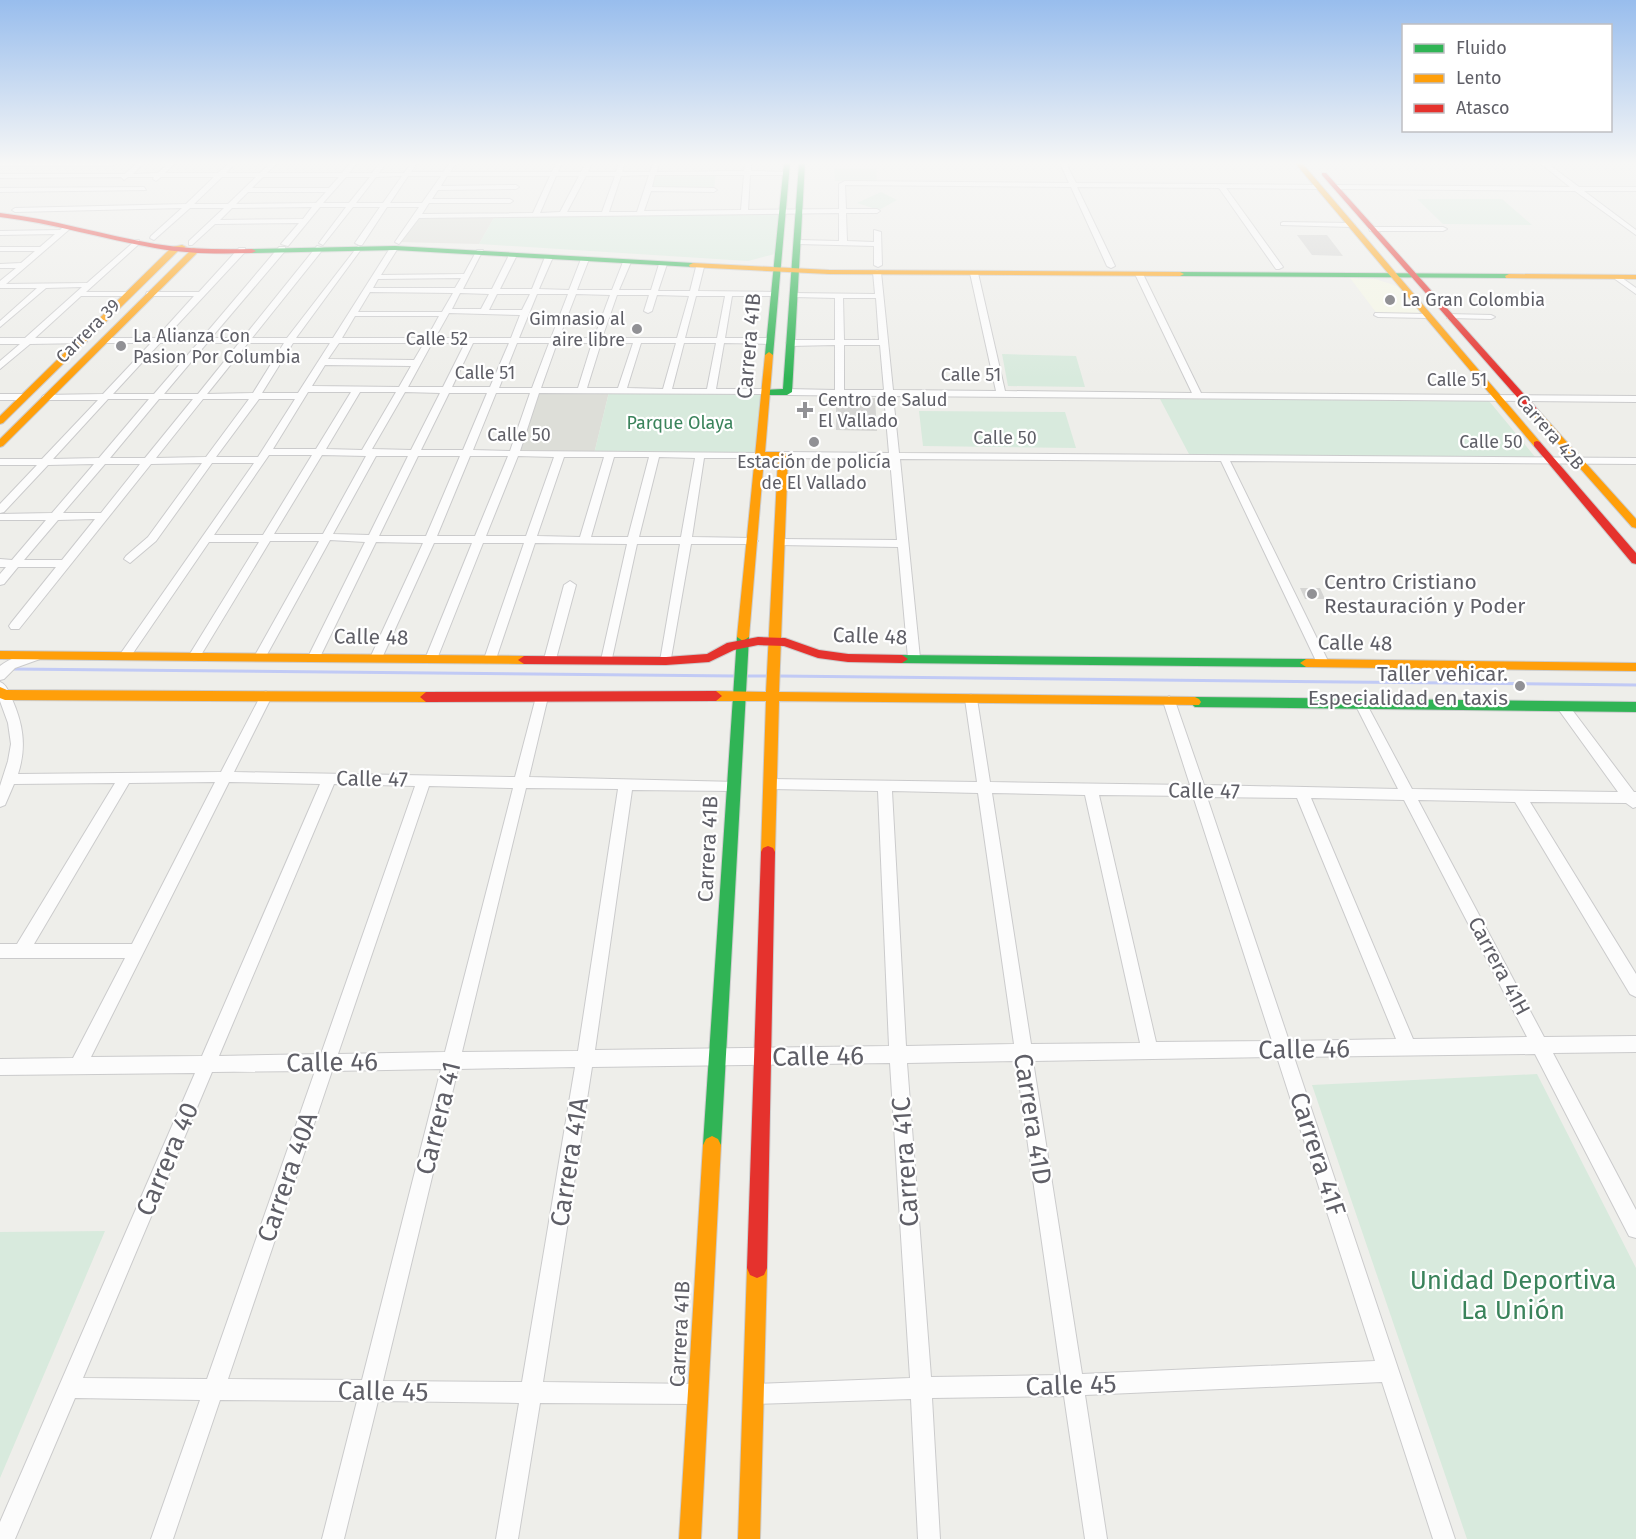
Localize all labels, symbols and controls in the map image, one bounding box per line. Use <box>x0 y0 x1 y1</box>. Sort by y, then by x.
legend <box>1402 24 1612 132</box>
text: Fluido <box>1456 37 1507 59</box>
text: Lento <box>1456 67 1502 89</box>
text: Atasco <box>1456 97 1509 119</box>
place label: La Gran Colombia <box>1402 289 1545 311</box>
street label: Carrera 41B <box>731 292 767 400</box>
marker: La Gran Colombia <box>1383 293 1397 307</box>
street label: Carrera 39 <box>51 294 125 368</box>
place label: Gimnasio al aire libre <box>529 308 625 351</box>
marker: Gimnasio al aire libre <box>630 322 644 336</box>
place label: La Alianza Con Pasion Por Columbia <box>133 325 301 368</box>
street label: Calle 52 <box>406 328 468 350</box>
marker: La Alianza Con Pasion Por Columbia <box>114 339 128 353</box>
street label: Calle 51 <box>455 362 515 384</box>
street label: Calle 51 <box>941 364 1001 386</box>
street label: Calle 51 <box>1427 369 1487 391</box>
place label: Centro de Salud El Vallado <box>818 389 948 432</box>
street label: Carrera 42B <box>1511 390 1589 474</box>
marker: Centro de Salud El Vallado <box>796 401 814 419</box>
park label: Parque Olaya <box>626 412 734 434</box>
street label: Calle 50 <box>487 424 551 446</box>
street label: Calle 50 <box>973 427 1037 449</box>
street label: Calle 50 <box>1459 431 1523 453</box>
marker: Estación de policía de El Vallado <box>807 435 821 449</box>
place label: Estación de policía de El Vallado <box>737 451 891 494</box>
place label: Centro Cristiano Restauración y Poder <box>1324 569 1525 619</box>
marker: Centro Cristiano Restauración y Poder <box>1305 587 1319 601</box>
street label: Calle 48 <box>832 622 908 650</box>
street label: Calle 48 <box>333 623 409 651</box>
street label: Calle 48 <box>1317 629 1393 657</box>
place label: Taller vehicar. Especialidad en taxis <box>1308 661 1508 711</box>
marker: Taller vehicar. Especialidad en taxis <box>1513 679 1527 693</box>
street label: Calle 47 <box>336 765 408 793</box>
street label: Calle 47 <box>1168 777 1240 805</box>
street label: Carrera 41B <box>692 795 724 903</box>
street label: Carrera 41H <box>1462 912 1536 1020</box>
street label: Calle 46 <box>1258 1033 1350 1066</box>
street label: Calle 46 <box>772 1040 864 1073</box>
street label: Calle 46 <box>286 1046 378 1079</box>
street label: Carrera 41D <box>1007 1051 1058 1187</box>
street label: Carrera 41 <box>409 1058 468 1178</box>
street label: Carrera 41F <box>1283 1088 1352 1220</box>
street label: Carrera 41A <box>544 1095 595 1229</box>
street label: Carrera 41C <box>885 1096 926 1228</box>
street label: Carrera 40 <box>130 1098 205 1221</box>
street label: Carrera 40A <box>251 1108 324 1246</box>
park label: Unidad Deportiva La Unión <box>1410 1265 1616 1326</box>
street label: Carrera 41B <box>664 1280 696 1388</box>
street label: Calle 45 <box>1025 1368 1117 1403</box>
street label: Calle 45 <box>337 1375 429 1408</box>

